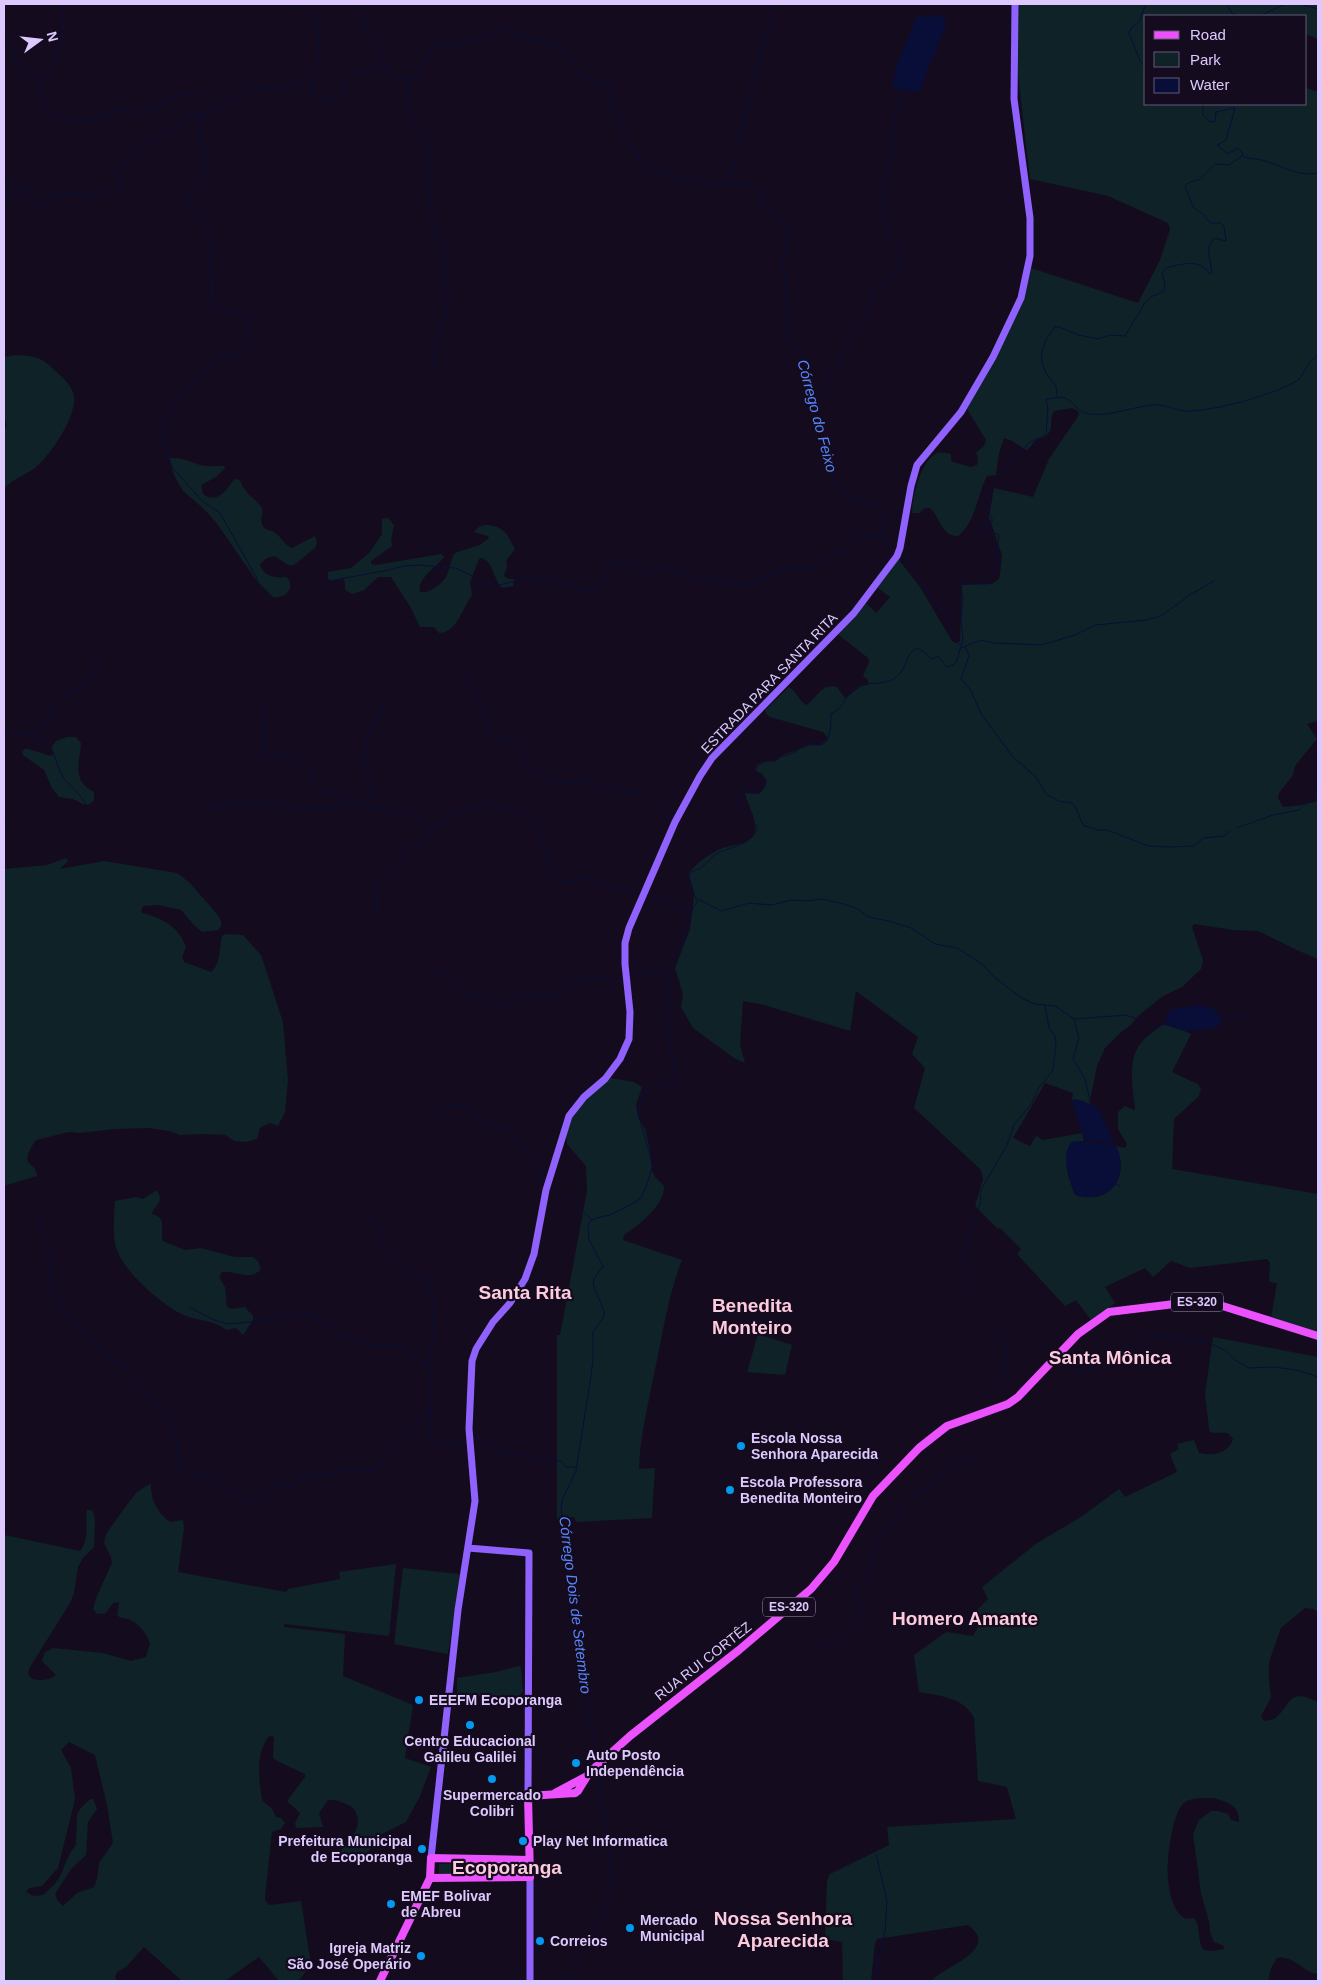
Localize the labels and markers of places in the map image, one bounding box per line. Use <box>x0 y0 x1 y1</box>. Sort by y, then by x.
place label: Escola Nossa Senhora Aparecida <box>751 1430 878 1462</box>
marker: Escola Nossa Senhora Aparecida <box>735 1440 747 1452</box>
place label: Escola Professora Benedita Monteiro <box>740 1474 862 1506</box>
marker: Escola Professora Benedita Monteiro <box>724 1484 736 1496</box>
place label: EEEFM Ecoporanga <box>429 1692 562 1708</box>
marker: EEEFM Ecoporanga <box>413 1694 425 1706</box>
marker: Centro Educacional Galileu Galilei <box>464 1719 476 1731</box>
place label: Centro Educacional Galileu Galilei <box>404 1733 536 1765</box>
place label: Auto Posto Independência <box>586 1747 684 1779</box>
marker: Auto Posto Independência <box>570 1757 582 1769</box>
marker: Supermercado Colibri <box>486 1773 498 1785</box>
place label: Supermercado Colibri <box>443 1787 541 1819</box>
place label: Prefeitura Municipal de Ecoporanga <box>278 1833 412 1865</box>
place label: Play Net Informatica <box>533 1833 668 1849</box>
marker: Play Net Informatica <box>517 1835 529 1847</box>
marker: Prefeitura Municipal de Ecoporanga <box>416 1843 428 1855</box>
place label: EMEF Bolivar de Abreu <box>401 1888 492 1920</box>
marker: EMEF Bolivar de Abreu <box>385 1898 397 1910</box>
place label: Mercado Municipal <box>640 1912 705 1944</box>
marker: Mercado Municipal <box>624 1922 636 1934</box>
place label: Correios <box>550 1933 608 1949</box>
marker: Correios <box>534 1935 546 1947</box>
place label: Igreja Matriz São José Operário <box>287 1940 411 1972</box>
marker: Igreja Matriz São José Operário <box>415 1950 427 1962</box>

